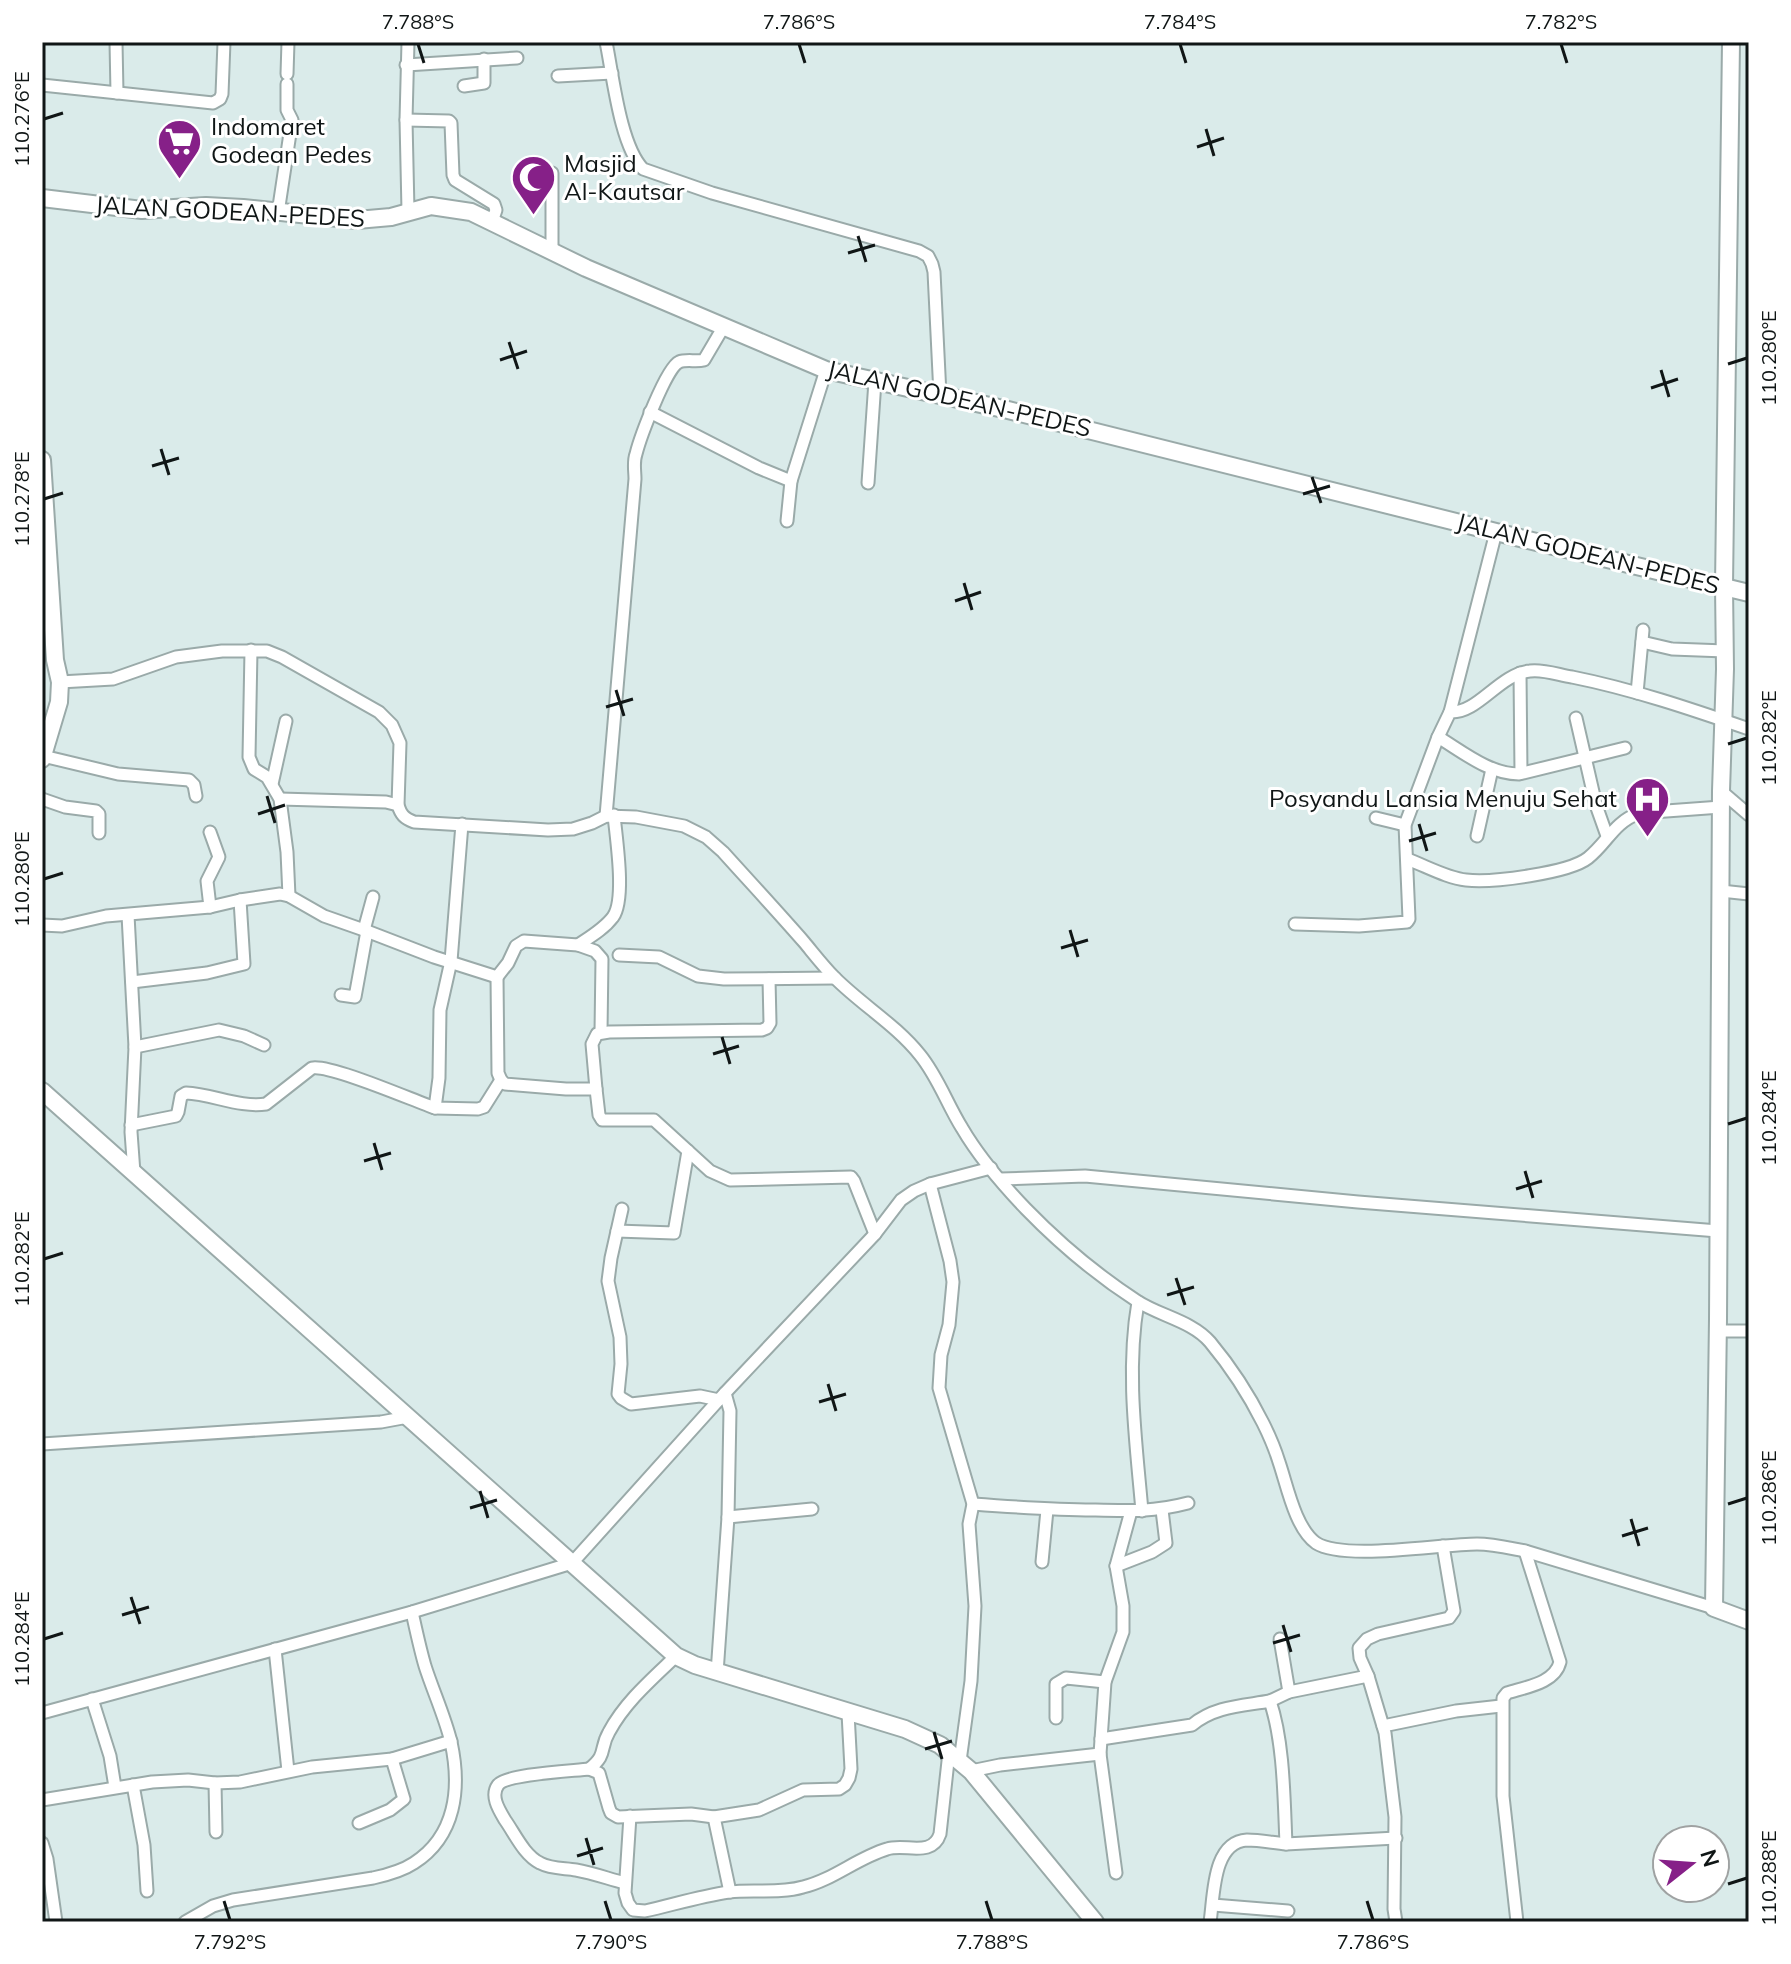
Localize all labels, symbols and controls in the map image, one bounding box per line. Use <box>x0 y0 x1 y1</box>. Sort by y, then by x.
text: 7.788°S <box>382 9 454 34</box>
text: 7.786°S <box>763 9 835 34</box>
text: 7.784°S <box>1144 9 1216 34</box>
text: 7.782°S <box>1525 9 1597 34</box>
text: 110.276°E <box>9 71 34 167</box>
place label: Indomaret Godean Pedes <box>211 111 372 169</box>
supermarket icon: Indomaret Godean Pedes <box>156 117 204 180</box>
place label: Masjid Al-Kautsar <box>564 148 685 206</box>
mosque icon: Masjid Al-Kautsar <box>509 154 557 217</box>
street label: JALAN GODEAN-PEDES <box>94 189 366 233</box>
text: 110.280°E <box>1756 310 1781 406</box>
street label: JALAN GODEAN-PEDES <box>824 353 1094 443</box>
text: 110.278°E <box>9 451 34 547</box>
street label: JALAN GODEAN-PEDES <box>1454 506 1723 600</box>
text: 110.282°E <box>1756 690 1781 786</box>
hospital icon: Posyandu Lansia Menuju Sehat <box>1624 775 1672 838</box>
place label: Posyandu Lansia Menuju Sehat <box>1269 783 1617 813</box>
text: 110.280°E <box>9 831 34 927</box>
text: 110.284°E <box>1756 1070 1781 1166</box>
text: 110.282°E <box>9 1211 34 1307</box>
text: 110.286°E <box>1756 1450 1781 1546</box>
text: 110.284°E <box>9 1591 34 1687</box>
north arrow <box>1651 1824 1731 1904</box>
text: 110.288°E <box>1756 1830 1781 1926</box>
text: N <box>1694 1846 1726 1870</box>
text: 7.792°S <box>194 1929 266 1954</box>
text: 7.790°S <box>575 1929 647 1954</box>
text: 7.788°S <box>956 1929 1028 1954</box>
text: 7.786°S <box>1337 1929 1409 1954</box>

